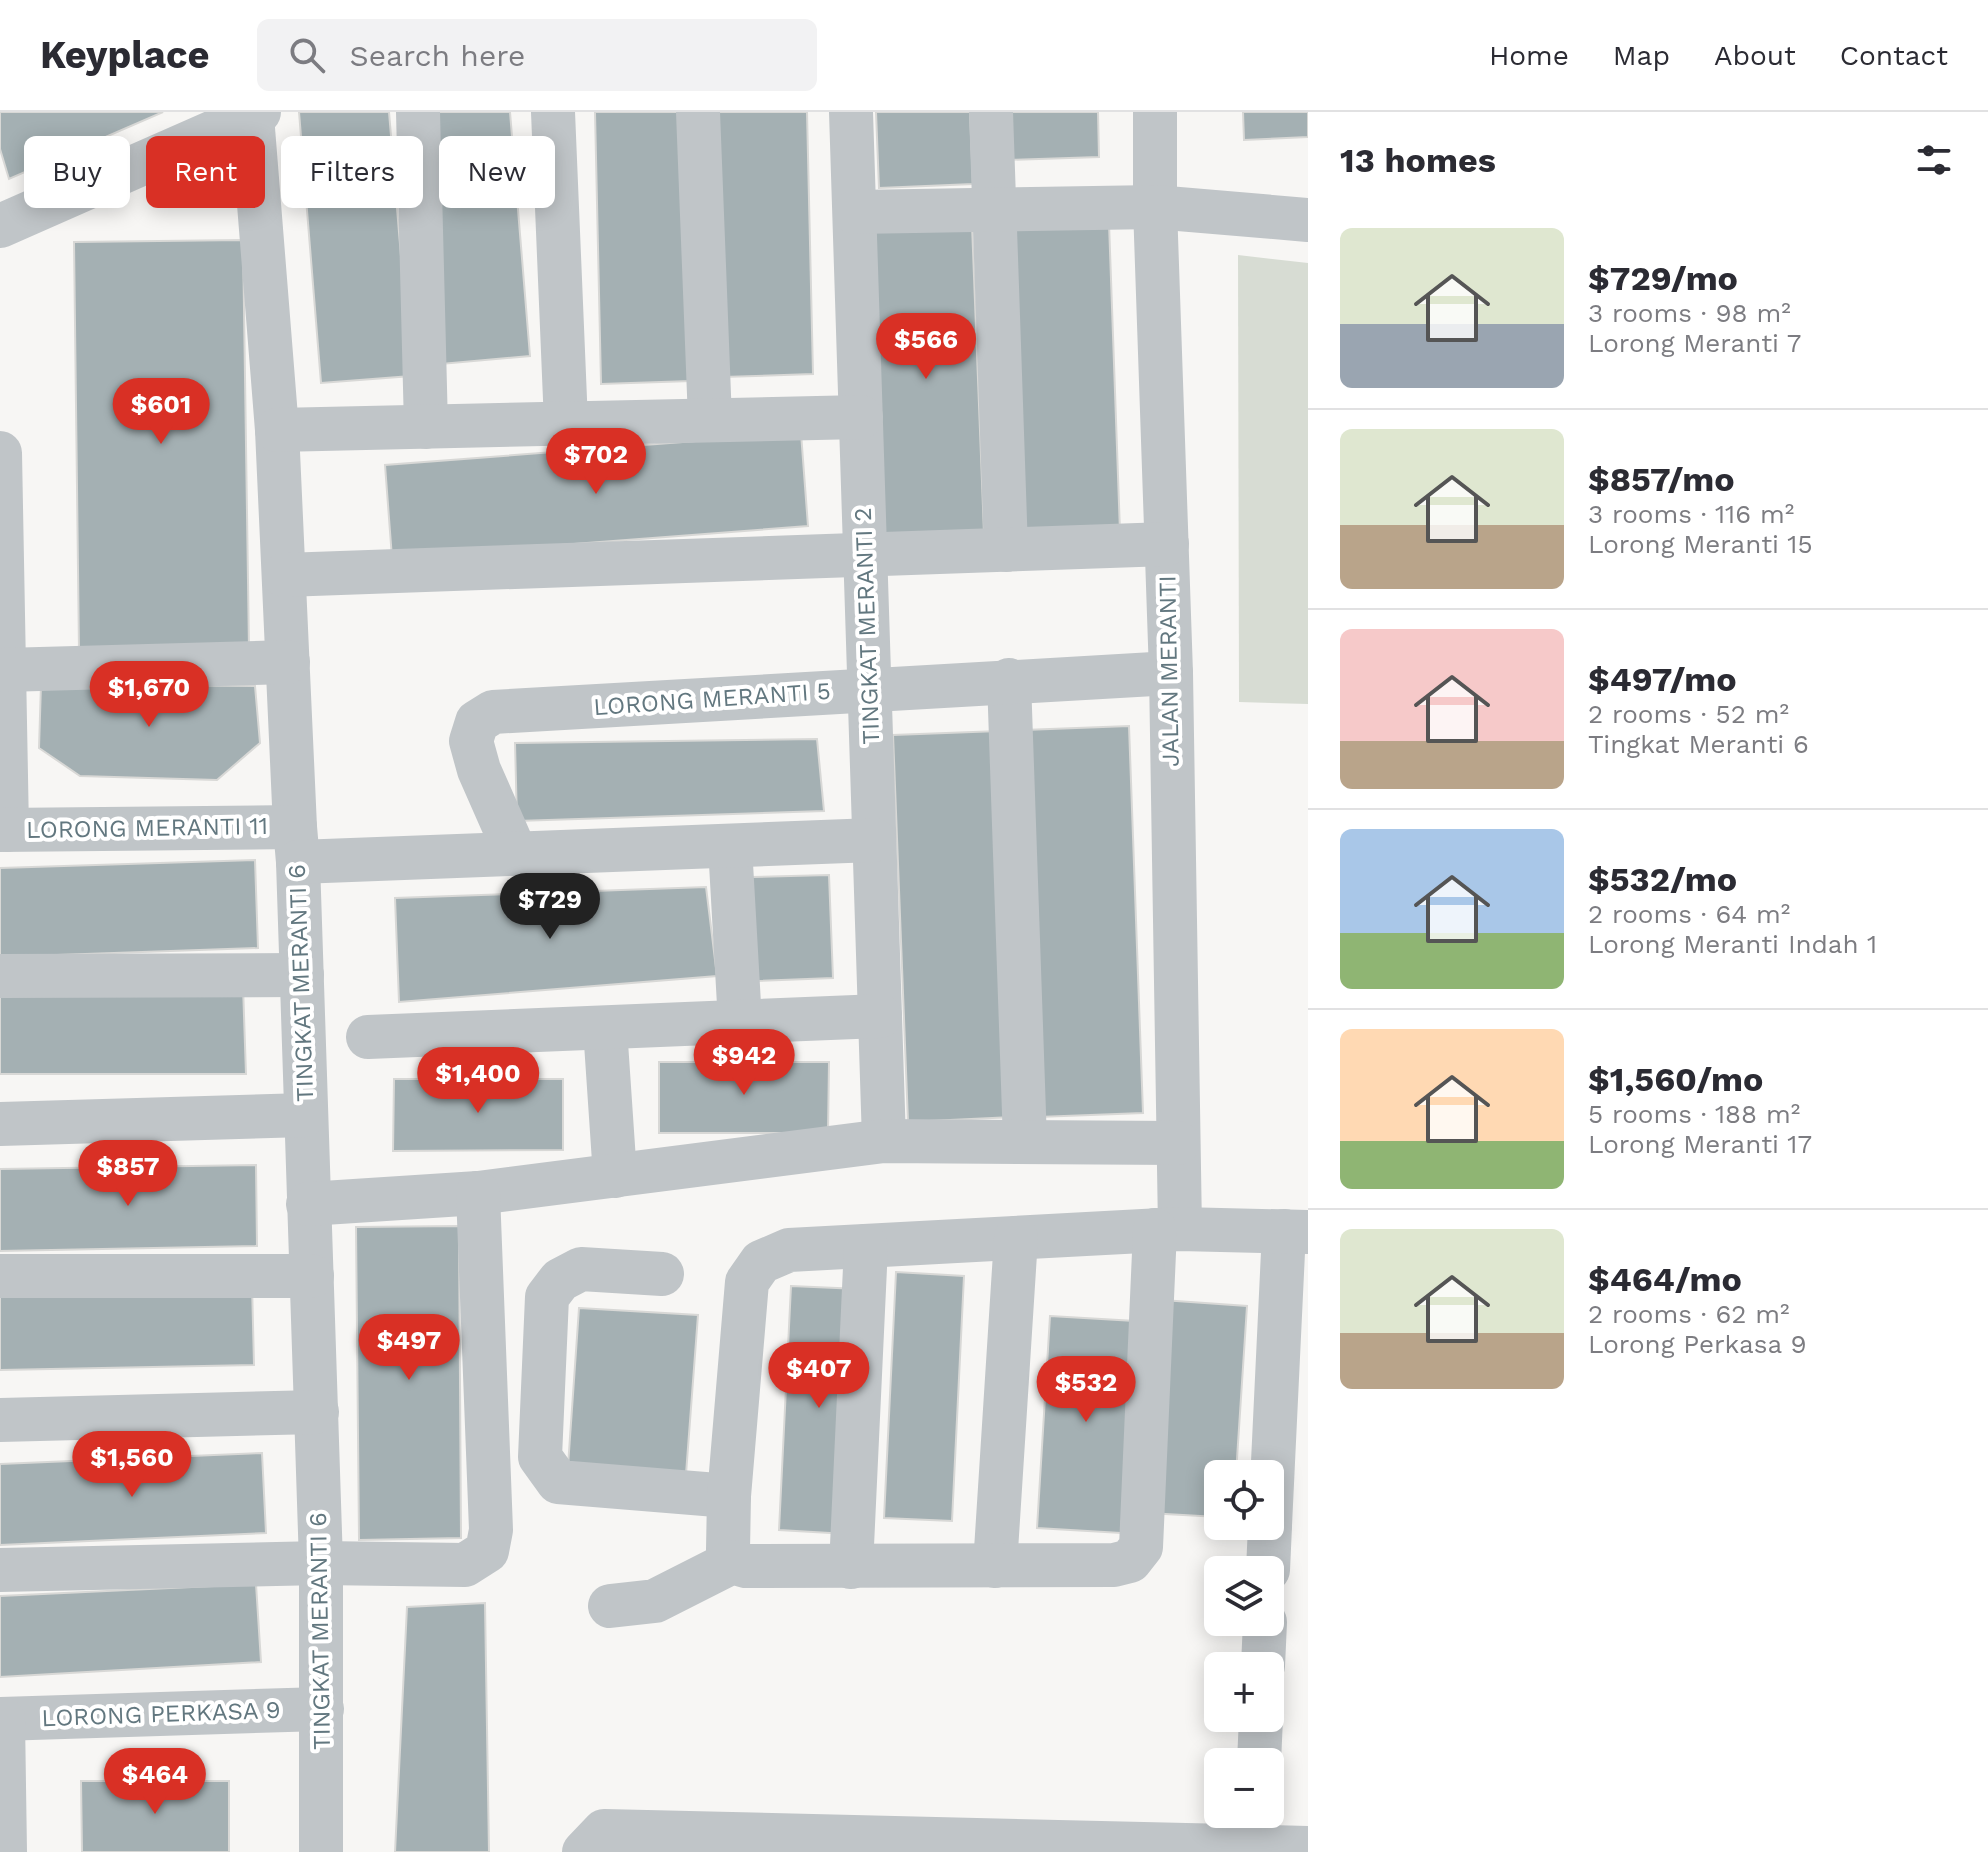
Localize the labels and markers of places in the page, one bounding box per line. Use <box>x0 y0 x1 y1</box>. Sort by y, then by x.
pin: $566 <box>879 313 973 381</box>
pin: $601 <box>114 378 208 446</box>
pin: $702 <box>549 428 643 496</box>
pin: $1,670 <box>84 661 214 729</box>
pin: $729 <box>503 873 597 941</box>
pin: $942 <box>697 1029 791 1097</box>
pin: $1,400 <box>413 1047 543 1115</box>
pin: $857 <box>81 1140 175 1208</box>
pin: $497 <box>362 1314 456 1382</box>
pin: $407 <box>772 1342 866 1410</box>
pin: $532 <box>1039 1356 1133 1424</box>
pin: $1,560 <box>67 1431 197 1499</box>
pin: $464 <box>108 1748 202 1816</box>

